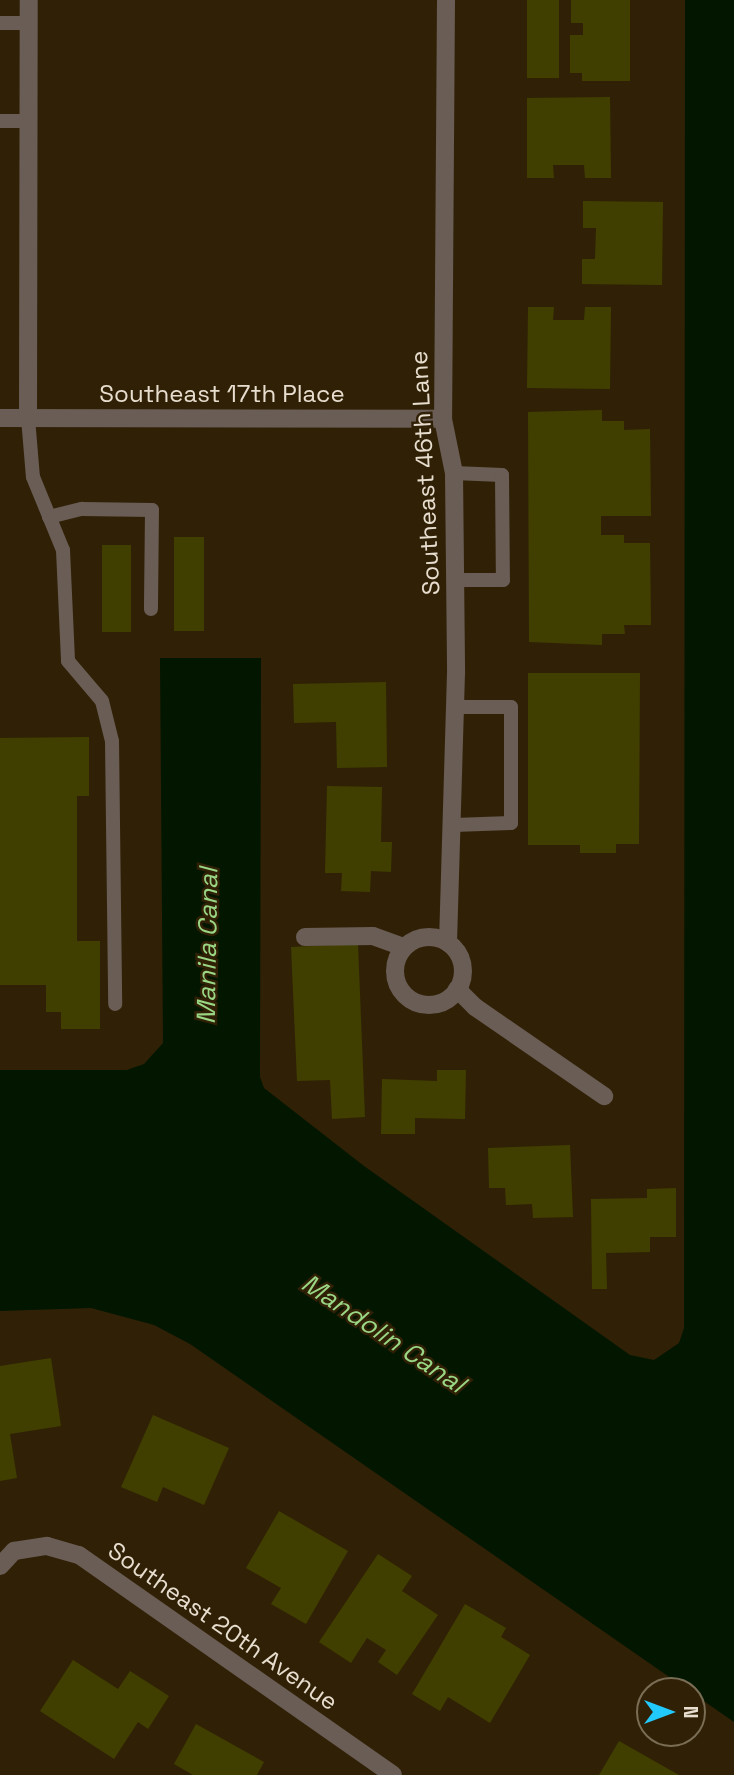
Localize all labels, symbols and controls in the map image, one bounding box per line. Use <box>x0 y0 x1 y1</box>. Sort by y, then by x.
street label: Southeast 46th Lane <box>404 350 446 596</box>
street label: Southeast 17th Place <box>99 380 345 408</box>
water label: Manila Canal <box>191 867 225 1025</box>
water label: Mandolin Canal <box>295 1268 471 1400</box>
street label: Southeast 20th Avenue <box>103 1536 343 1716</box>
north arrow <box>636 1677 706 1747</box>
text: N <box>678 1706 703 1718</box>

